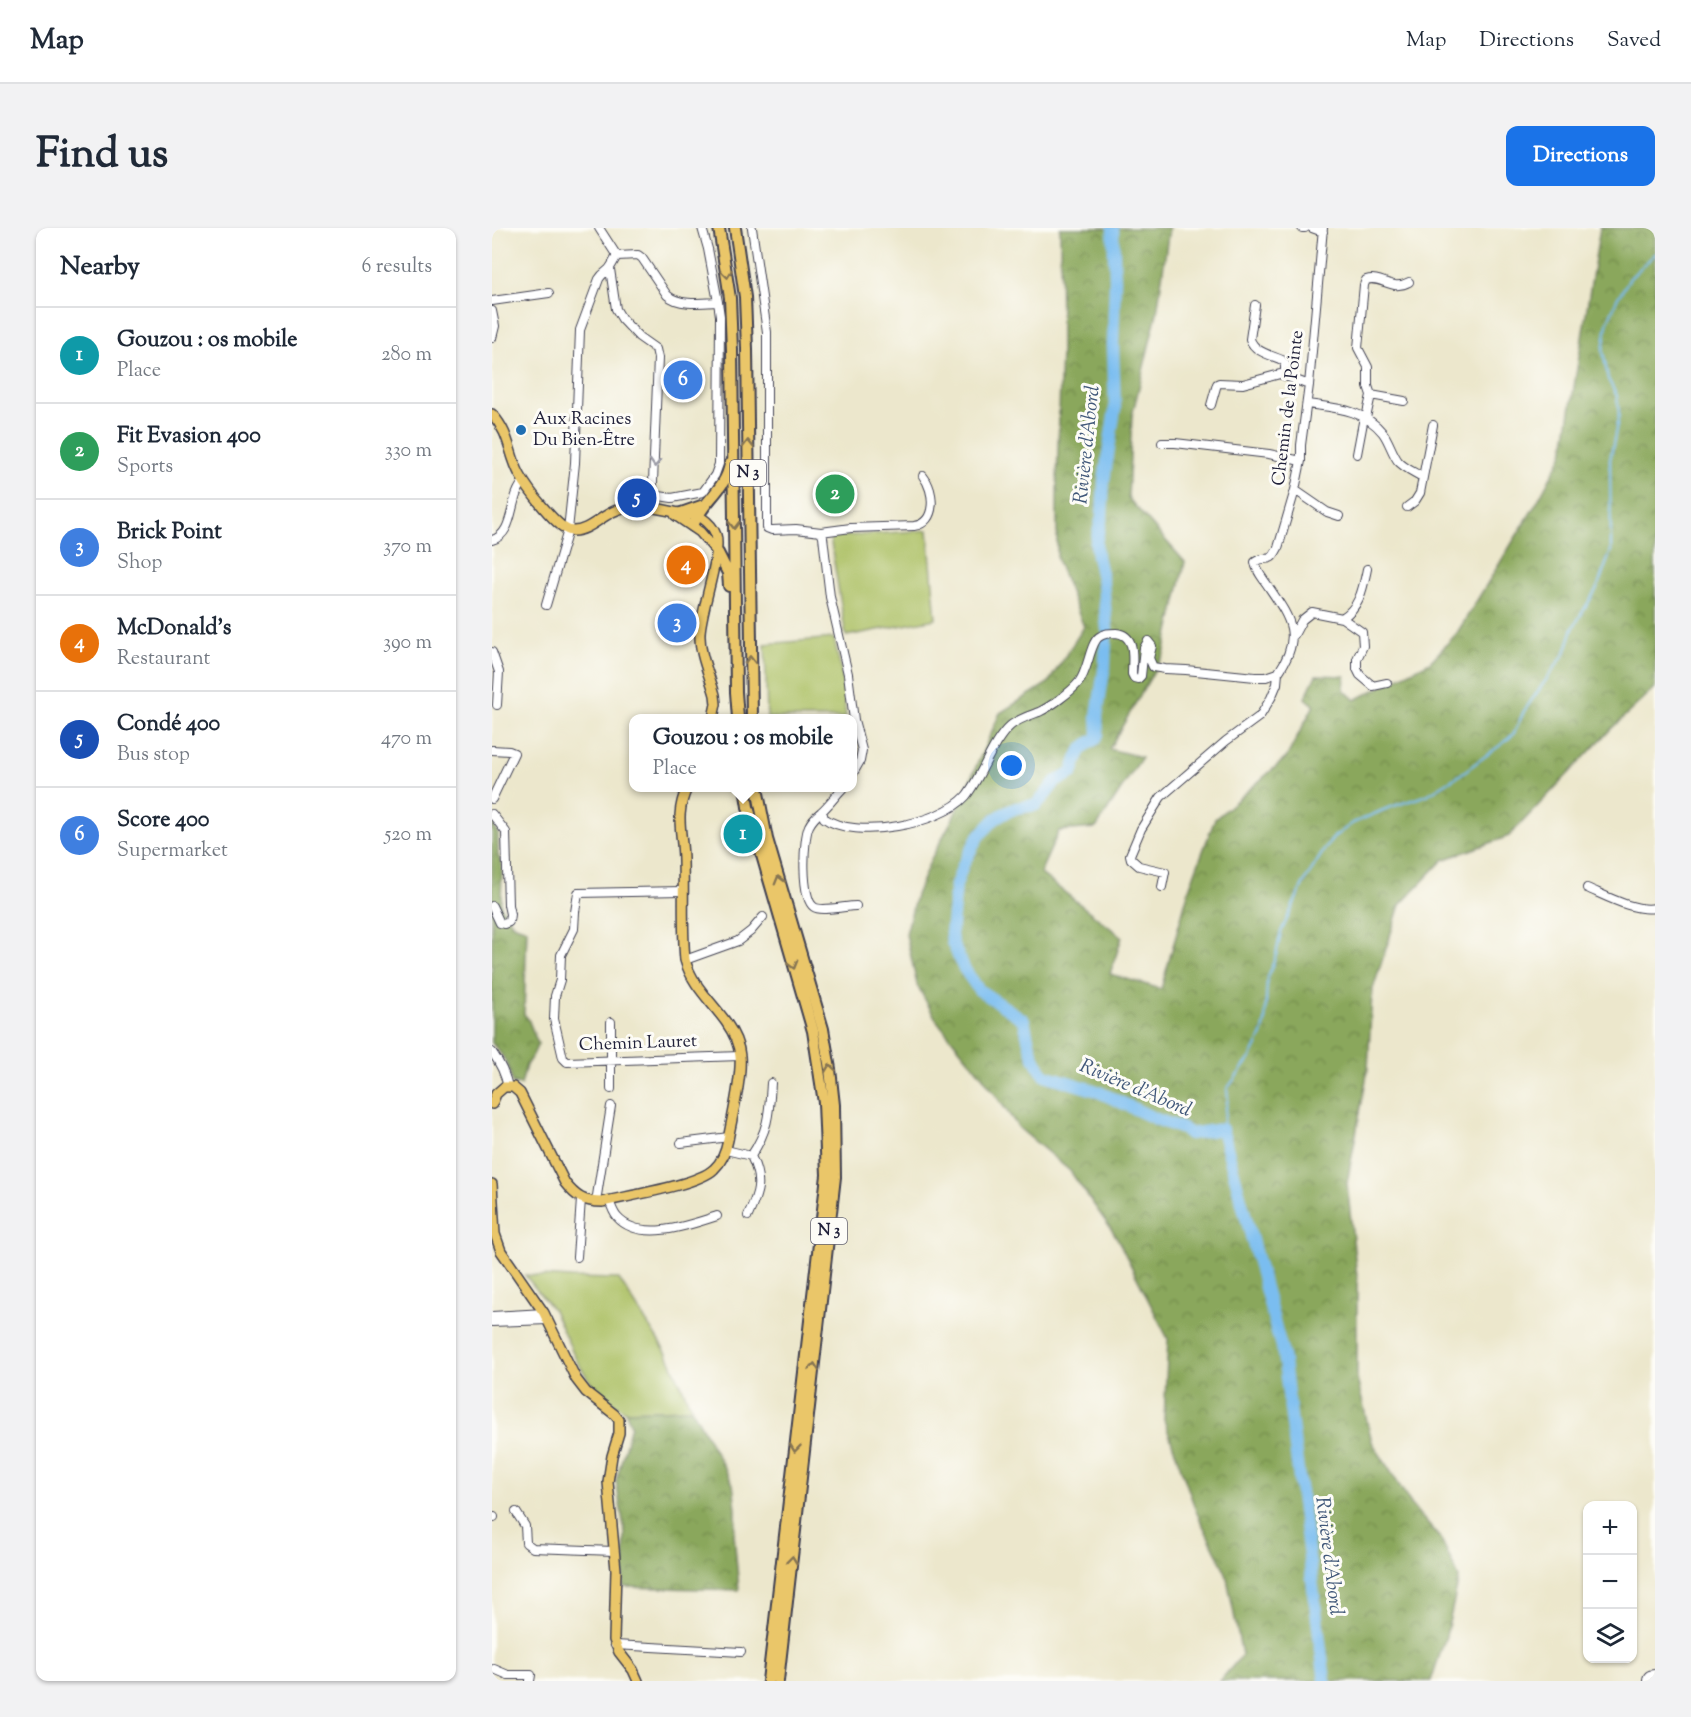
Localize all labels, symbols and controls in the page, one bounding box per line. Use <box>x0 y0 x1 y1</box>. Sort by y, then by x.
text: Map <box>30 21 84 61</box>
text: Map <box>1406 26 1446 56</box>
text: Directions <box>1479 26 1574 56</box>
text: Saved <box>1607 26 1661 56</box>
text: Find us <box>36 126 168 186</box>
button: Directions <box>1506 126 1655 186</box>
text: Nearby <box>60 249 140 286</box>
text: 6 results <box>362 253 432 282</box>
one-way arrow <box>720 269 733 278</box>
text: Gouzou : os mobile <box>117 325 297 357</box>
street label: Chemin de la Pointe <box>1267 329 1311 487</box>
text: 1 <box>76 341 83 370</box>
text: 280 m <box>381 341 432 370</box>
text: Place <box>117 357 161 386</box>
pin: 6 <box>664 358 702 402</box>
water label: Rivière d'Abord <box>1067 384 1109 506</box>
place label: Aux Racines Du Bien-Être <box>533 407 635 454</box>
text: Fit Evasion 400 <box>117 421 261 453</box>
marker: Aux Racines Du Bien-Être <box>514 423 528 437</box>
text: 2 <box>75 437 84 466</box>
text: 330 m <box>385 437 432 466</box>
one-way arrow <box>742 440 754 449</box>
text: Sports <box>117 453 173 482</box>
one-way arrow <box>648 458 661 467</box>
road number: N 3 <box>730 460 766 486</box>
pin: 2 <box>816 472 854 516</box>
pin: 5 <box>618 476 656 520</box>
text: Brick Point <box>117 517 222 549</box>
one-way arrow <box>728 521 740 530</box>
text: 3 <box>75 533 84 562</box>
text: 370 m <box>383 533 432 562</box>
pin: 4 <box>666 542 706 588</box>
text: Shop <box>117 549 162 578</box>
pin: 3 <box>658 600 696 646</box>
text: McDonald's <box>117 613 231 645</box>
text: 4 <box>74 629 85 658</box>
text: 390 m <box>383 629 432 658</box>
text: Restaurant <box>117 645 210 674</box>
one-way arrow <box>744 656 756 665</box>
text: Condé 400 <box>117 709 220 741</box>
popup <box>629 714 857 792</box>
text: Gouzou : os mobile <box>653 723 833 755</box>
text: 5 <box>76 725 83 754</box>
text: 470 m <box>381 725 432 754</box>
text: Bus stop <box>117 741 190 770</box>
your location <box>997 751 1026 780</box>
text: Place <box>653 755 697 784</box>
text: Score 400 <box>117 805 209 837</box>
pin: 1 <box>724 812 762 856</box>
text: 6 <box>75 821 84 850</box>
text: 520 m <box>384 821 432 850</box>
text: Supermarket <box>117 837 228 866</box>
one-way arrow <box>774 875 786 886</box>
one-way arrow <box>786 960 799 970</box>
street label: Chemin Lauret <box>578 1029 698 1059</box>
water label: Rivière d'Abord <box>1075 1052 1195 1126</box>
one-way arrow <box>824 1063 836 1073</box>
road number: N 3 <box>811 1218 847 1244</box>
one-way arrow <box>807 1362 820 1371</box>
one-way arrow <box>789 1443 801 1453</box>
water label: Rivière d'Abord <box>1306 1495 1350 1617</box>
map controls <box>1583 1501 1637 1663</box>
button: + <box>1583 1501 1637 1555</box>
button: − <box>1583 1555 1637 1609</box>
one-way arrow <box>785 1556 798 1565</box>
button: layers <box>1583 1609 1637 1663</box>

